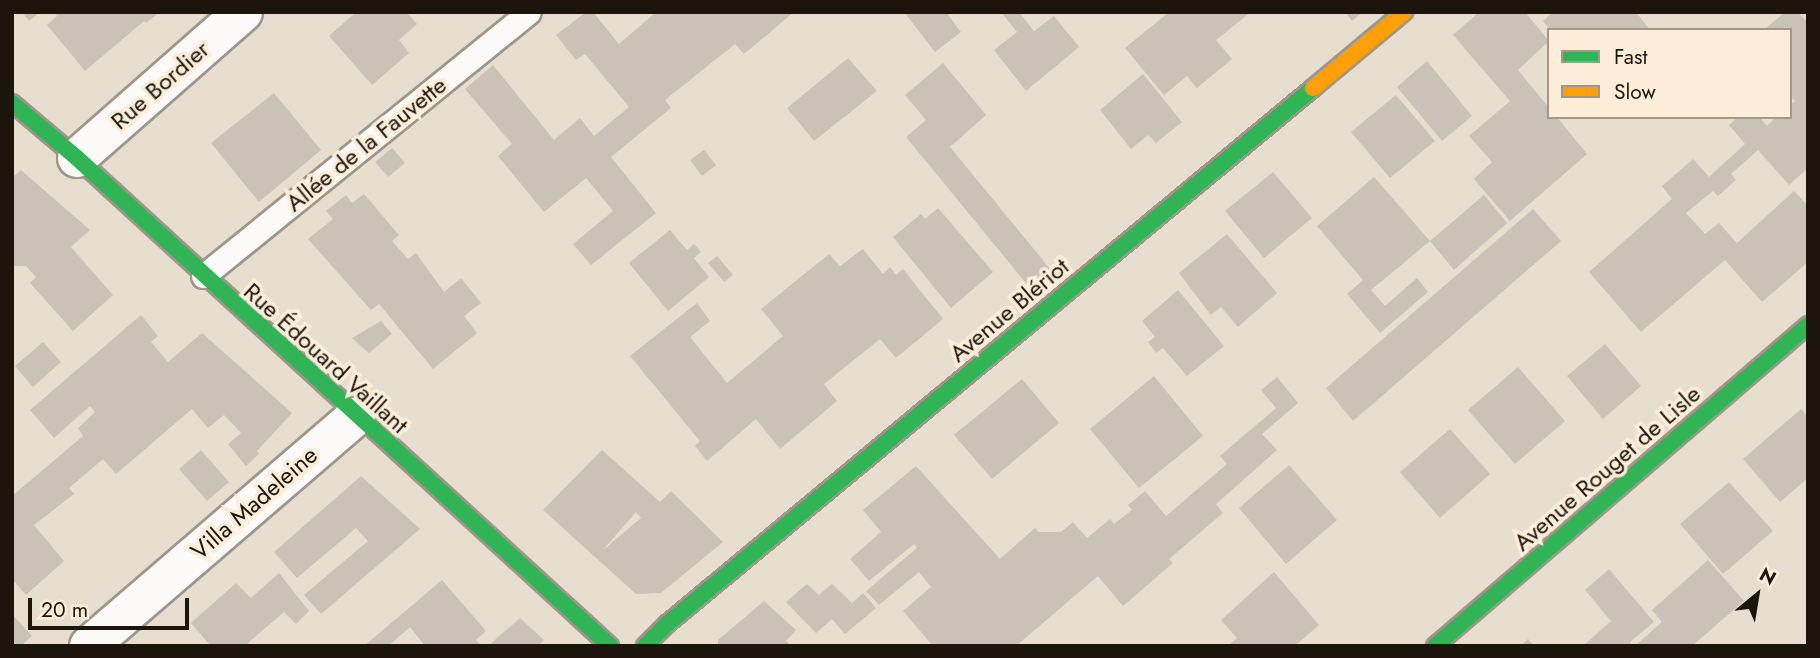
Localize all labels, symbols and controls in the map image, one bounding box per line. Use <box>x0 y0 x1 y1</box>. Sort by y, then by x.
legend <box>1547 28 1792 119</box>
street label: Rue Bordier <box>105 34 215 136</box>
text: Fast <box>1614 42 1647 72</box>
street label: Allée de la Fauvette <box>280 70 452 218</box>
text: Slow <box>1614 77 1656 107</box>
street label: Avenue Blériot <box>944 252 1074 368</box>
street label: Rue Édouard Vaillant <box>238 277 414 439</box>
street label: Avenue Rouget de Lisle <box>1508 379 1706 557</box>
street label: Villa Madeleine <box>185 440 323 566</box>
north arrow <box>1722 560 1792 630</box>
text: N <box>1754 561 1781 592</box>
scale bar <box>32 584 192 628</box>
text: 20 m <box>41 595 88 625</box>

